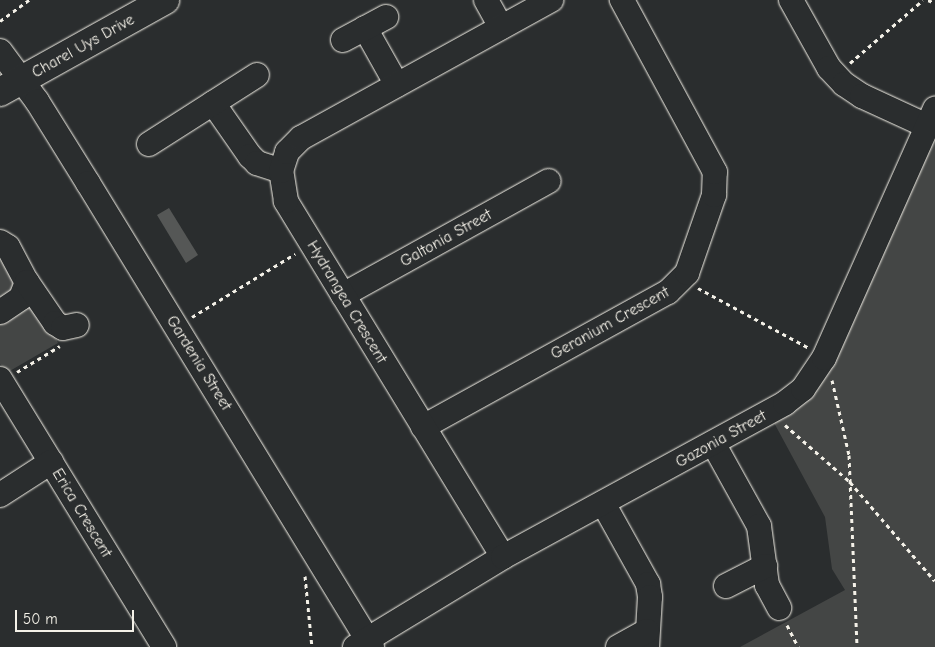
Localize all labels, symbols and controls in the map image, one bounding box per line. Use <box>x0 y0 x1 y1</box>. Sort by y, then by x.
street label: Charel Uys Drive <box>28 10 138 82</box>
street label: Galtonia Street <box>397 205 495 271</box>
street label: Hydrangea Crescent <box>303 237 391 367</box>
street label: Geranium Crescent <box>547 282 673 364</box>
street label: Gardenia Street <box>162 312 236 414</box>
street label: Gazonia Street <box>672 406 770 472</box>
street label: Erica Crescent <box>48 465 116 561</box>
scale bar <box>18 600 136 632</box>
text: 50 m <box>23 610 58 628</box>

